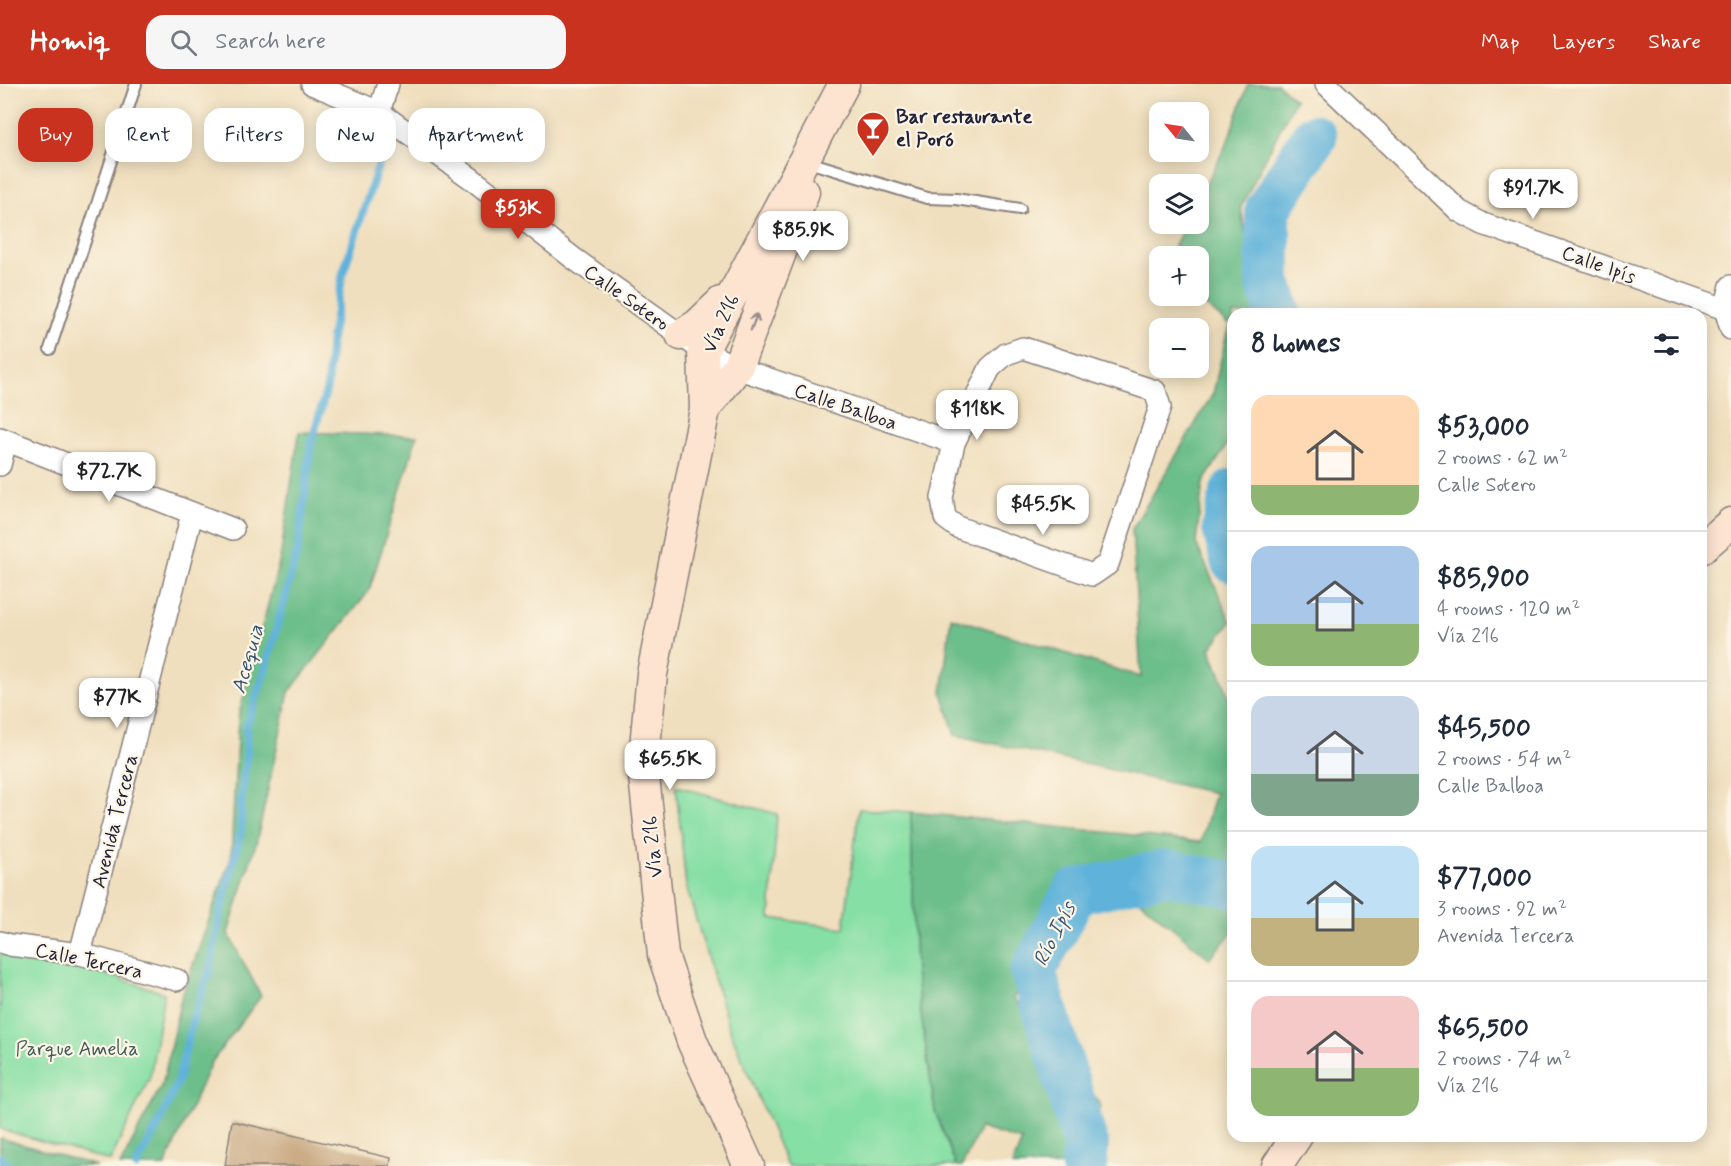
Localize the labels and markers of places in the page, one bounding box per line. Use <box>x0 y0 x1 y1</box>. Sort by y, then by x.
place label: Bar restaurante el Poró <box>896 104 1032 154</box>
bar icon: Bar restaurante el Poró <box>855 110 891 157</box>
pin: $91.7K <box>1484 169 1582 220</box>
pin: $53K <box>482 189 554 240</box>
pin: $85.9K <box>754 211 852 262</box>
pin: $118K <box>935 390 1019 441</box>
pin: $72.7K <box>60 452 158 503</box>
pin: $45.5K <box>994 485 1092 536</box>
pin: $77K <box>81 678 153 729</box>
pin: $65.5K <box>621 740 719 791</box>

